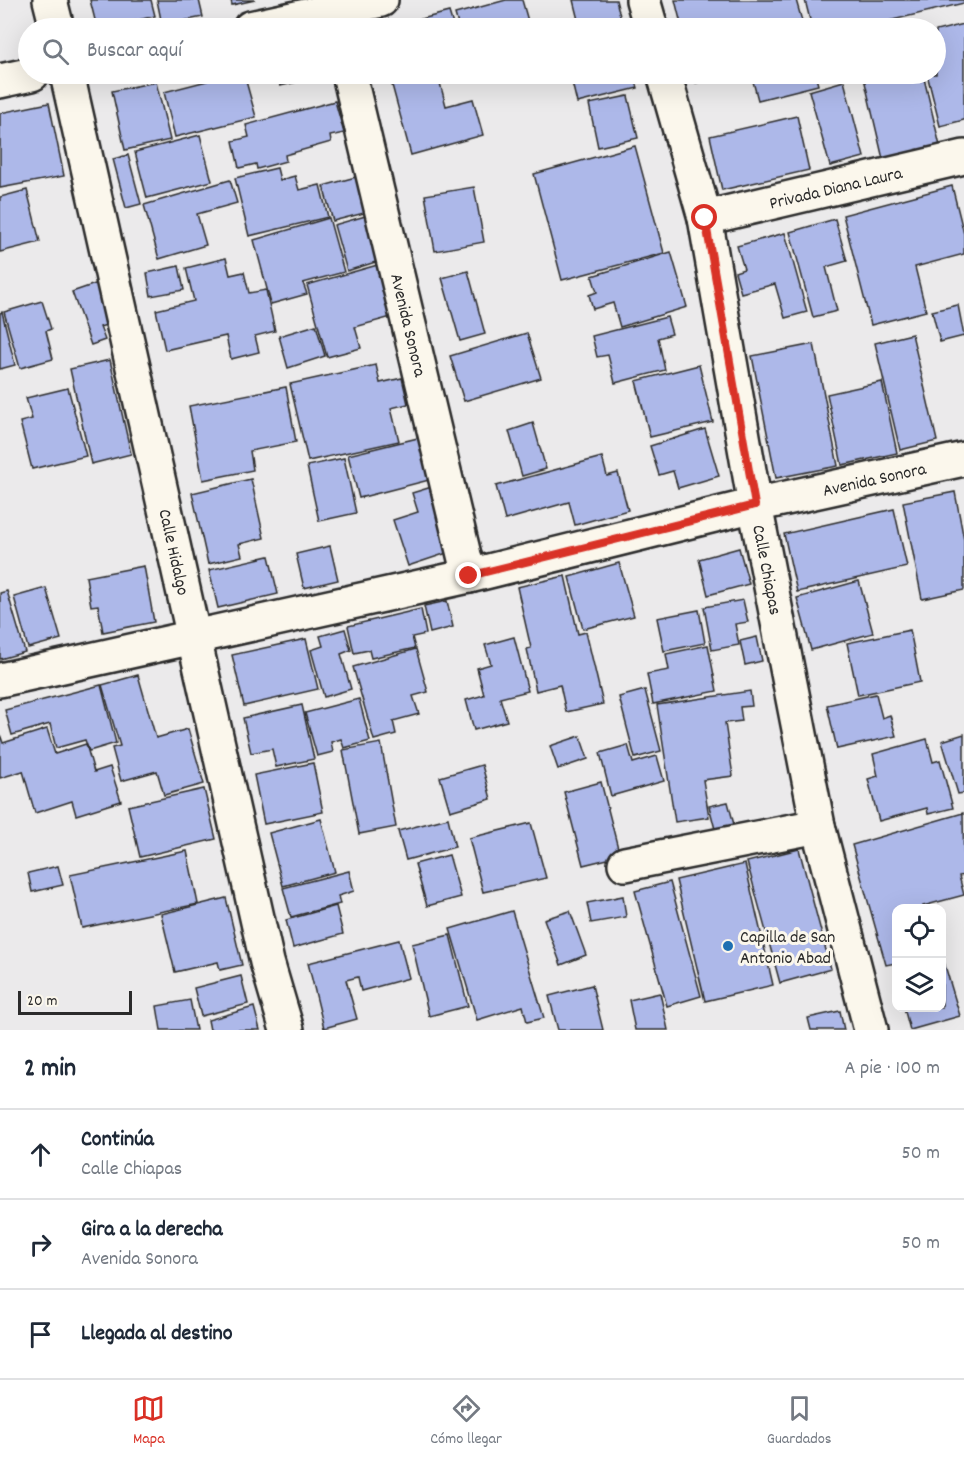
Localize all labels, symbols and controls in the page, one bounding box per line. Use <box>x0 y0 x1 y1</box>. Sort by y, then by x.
search box <box>18 18 946 84</box>
icon: search <box>39 35 72 68</box>
text: Buscar aquí <box>87 36 182 67</box>
street label: Privada Diana Laura <box>767 162 906 217</box>
route start <box>691 204 717 230</box>
street label: Avenida Sonora <box>382 271 431 380</box>
street label: Avenida Sonora <box>820 458 929 505</box>
street label: Calle Hidalgo <box>150 507 194 598</box>
street label: Calle Chiapas <box>744 523 786 617</box>
route end <box>455 562 481 588</box>
map controls <box>892 904 946 1012</box>
button: locate <box>892 904 946 958</box>
place label: Capilla de San Antonio Abad <box>740 926 835 972</box>
marker: Capilla de San Antonio Abad <box>721 939 735 953</box>
button: layers <box>892 958 946 1012</box>
scale bar <box>18 988 132 1016</box>
text: 20 m <box>27 990 57 1013</box>
text: 2 min <box>24 1051 76 1088</box>
text: A pie · 100 m <box>845 1055 940 1083</box>
text: Continúa <box>81 1125 154 1156</box>
icon: ahead <box>24 1138 57 1171</box>
text: 50 m <box>902 1140 940 1168</box>
text: Calle Chiapas <box>81 1156 182 1184</box>
text: Gira a la derecha <box>81 1215 223 1246</box>
icon: right <box>24 1228 57 1261</box>
text: 50 m <box>902 1230 940 1258</box>
text: Avenida Sonora <box>81 1246 198 1274</box>
icon: arrive <box>24 1318 57 1351</box>
text: Llegada al destino <box>81 1319 233 1350</box>
tab: Mapa <box>132 1392 165 1451</box>
tab: Cómo llegar <box>430 1392 502 1451</box>
tab: Guardados <box>767 1392 832 1451</box>

